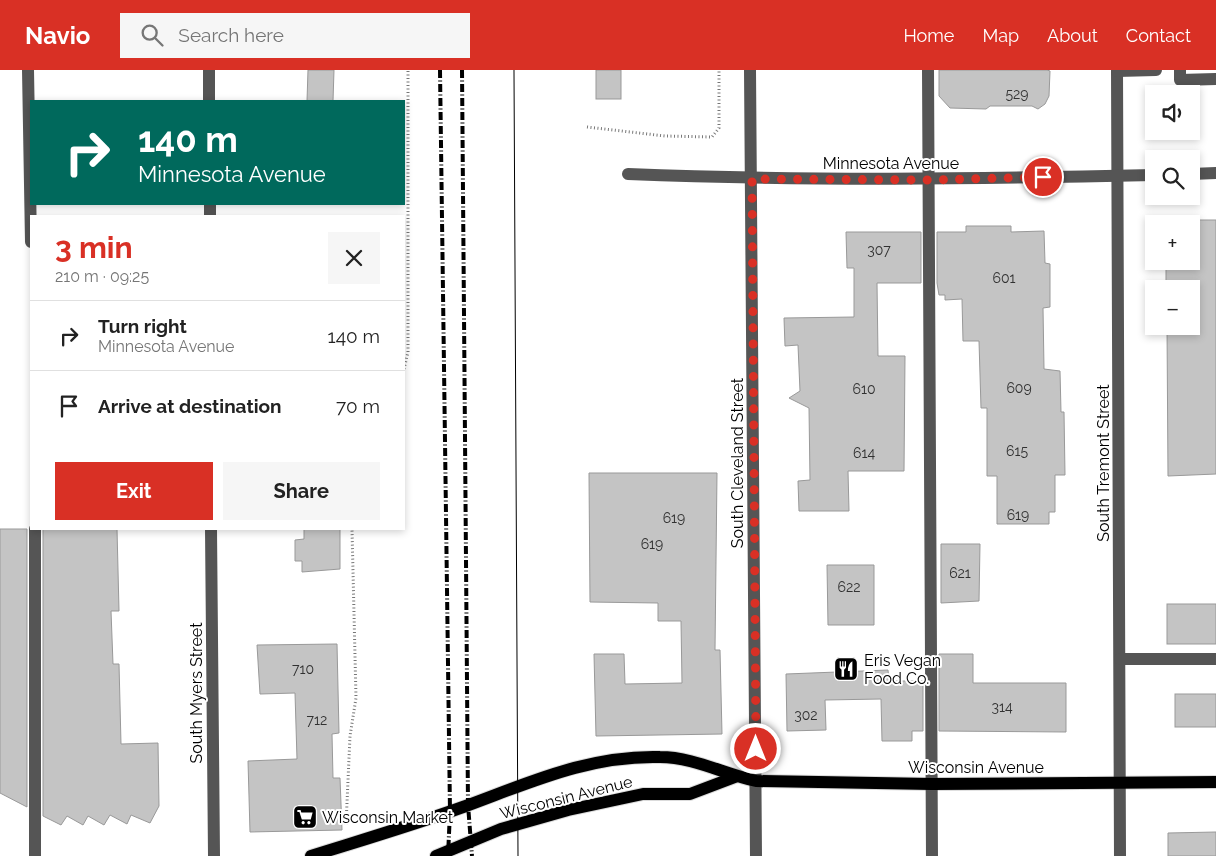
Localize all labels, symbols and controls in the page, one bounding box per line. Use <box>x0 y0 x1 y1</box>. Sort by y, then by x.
search box <box>120 13 470 58</box>
text: Navio <box>25 21 90 50</box>
icon: search <box>138 21 166 49</box>
text: Search here <box>178 24 284 46</box>
text: Home <box>903 25 954 46</box>
text: Map <box>982 25 1019 46</box>
text: About <box>1047 25 1098 46</box>
text: Contact <box>1126 25 1191 46</box>
map controls <box>1145 85 1200 335</box>
button: sound <box>1145 85 1200 140</box>
house number: 529 <box>1005 86 1029 102</box>
text: 140 m <box>138 119 238 160</box>
icon: right <box>55 120 120 185</box>
button: search <box>1145 150 1200 205</box>
street label: Minnesota Avenue <box>823 154 959 173</box>
pin <box>1022 156 1064 198</box>
text: Minnesota Avenue <box>138 161 326 187</box>
icon: arrive <box>1029 163 1057 191</box>
button: + <box>1145 215 1200 270</box>
text: 3 min <box>55 230 133 265</box>
button: close <box>328 232 380 284</box>
house number: 307 <box>867 242 891 258</box>
text: 210 m · 09:25 <box>55 267 149 286</box>
house number: 601 <box>992 270 1016 286</box>
button: − <box>1145 280 1200 335</box>
text: Turn right <box>98 315 187 337</box>
icon: right <box>55 322 83 350</box>
text: 140 m <box>328 325 380 347</box>
text: Minnesota Avenue <box>98 337 235 356</box>
street label: South Cleveland Street <box>728 377 747 548</box>
house number: 609 <box>1006 380 1032 396</box>
house number: 610 <box>852 381 876 397</box>
street label: South Tremont Street <box>1094 384 1113 542</box>
icon: arrive <box>55 392 83 420</box>
text: Arrive at destination <box>98 395 282 417</box>
text: 70 m <box>336 395 380 417</box>
house number: 615 <box>1006 443 1028 459</box>
house number: 614 <box>853 445 875 461</box>
button: Exit <box>55 462 213 520</box>
button: Share <box>223 462 380 520</box>
house number: 619 <box>1007 507 1029 523</box>
house number: 619 <box>663 510 685 526</box>
house number: 619 <box>641 536 663 552</box>
house number: 621 <box>949 565 971 581</box>
house number: 622 <box>837 579 861 595</box>
street label: South Myers Street <box>187 622 206 764</box>
place label: Eris Vegan Food Co. <box>864 651 941 688</box>
restaurant icon: Eris Vegan Food Co. <box>833 656 859 682</box>
house number: 710 <box>292 661 314 677</box>
house number: 314 <box>991 699 1013 715</box>
house number: 302 <box>794 707 818 723</box>
house number: 712 <box>307 712 327 728</box>
position arrow <box>729 722 781 774</box>
street label: Wisconsin Avenue <box>908 758 1044 777</box>
street label: Wisconsin Avenue <box>498 772 634 823</box>
supermarket icon: Wisconsin Market <box>292 804 318 830</box>
place label: Wisconsin Market <box>322 808 454 827</box>

